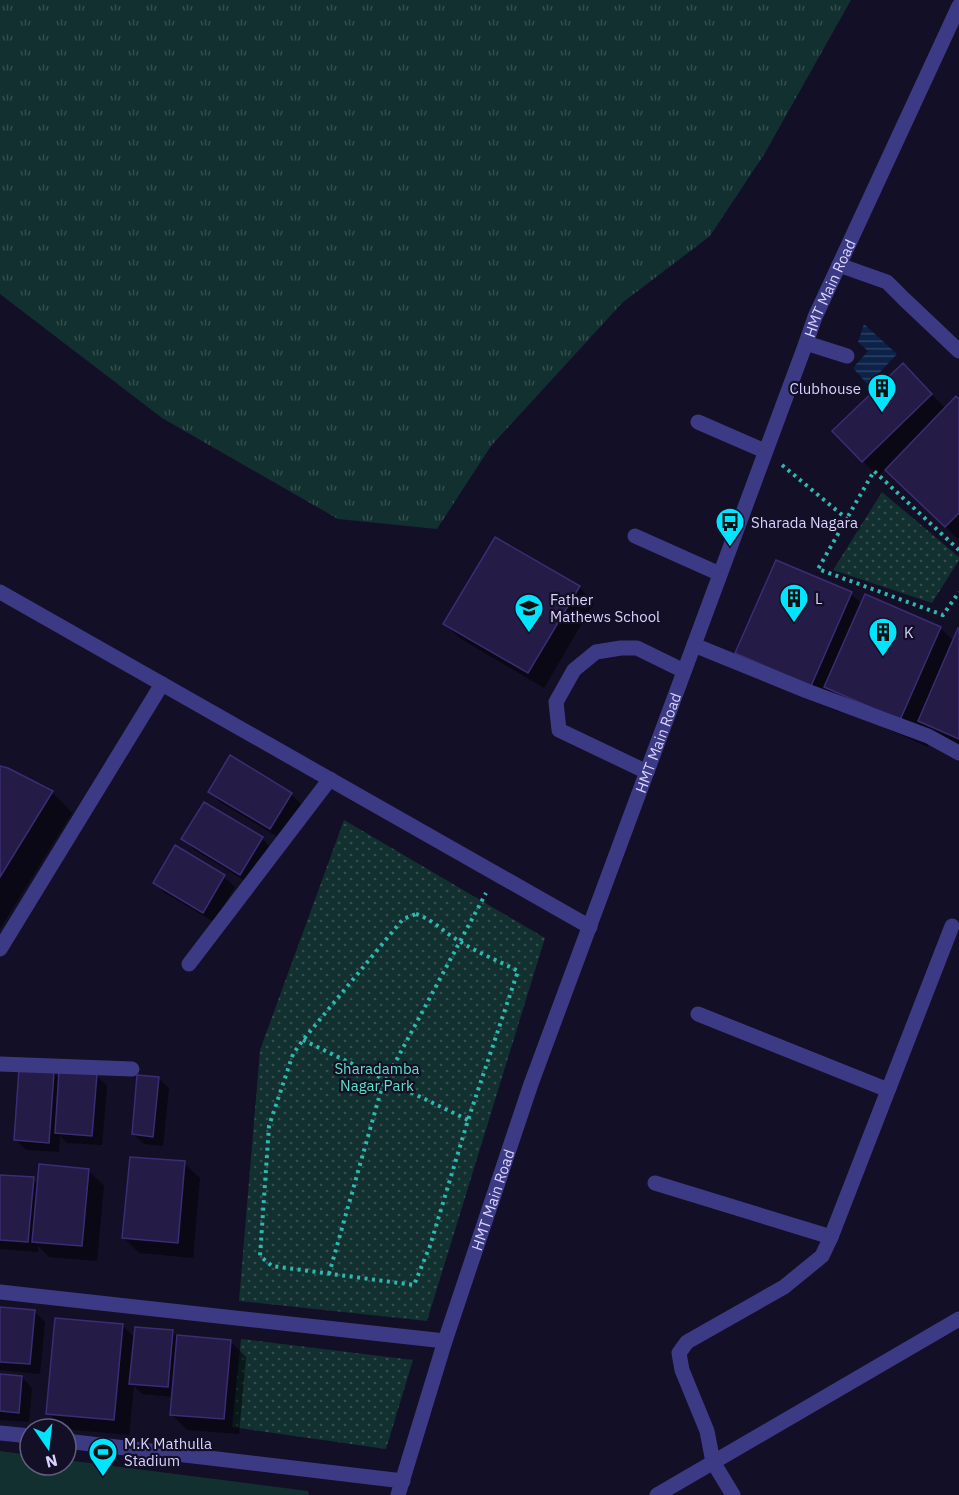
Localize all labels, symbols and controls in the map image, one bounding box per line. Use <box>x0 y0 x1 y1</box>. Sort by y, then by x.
street label: HMT Main Road <box>799 236 859 340</box>
building icon: Clubhouse <box>866 372 898 414</box>
place label: Clubhouse <box>789 379 861 398</box>
bus stop icon: Sharada Nagara <box>714 506 746 548</box>
place label: Sharada Nagara <box>751 513 858 532</box>
building icon: L <box>778 582 810 624</box>
place label: L <box>815 589 823 608</box>
place label: Father Mathews School <box>550 590 660 626</box>
school or university icon: Father Mathews School <box>513 592 545 634</box>
building icon: K <box>867 616 899 658</box>
place label: K <box>904 623 914 642</box>
street label: HMT Main Road <box>630 690 685 796</box>
park label: Sharadamba Nagar Park <box>334 1059 420 1095</box>
street label: HMT Main Road <box>467 1147 518 1253</box>
north arrow <box>18 1417 78 1477</box>
place label: M.K Mathulla Stadium <box>124 1434 212 1470</box>
sports icon: M.K Mathulla Stadium <box>87 1436 119 1478</box>
text: N <box>44 1450 60 1473</box>

